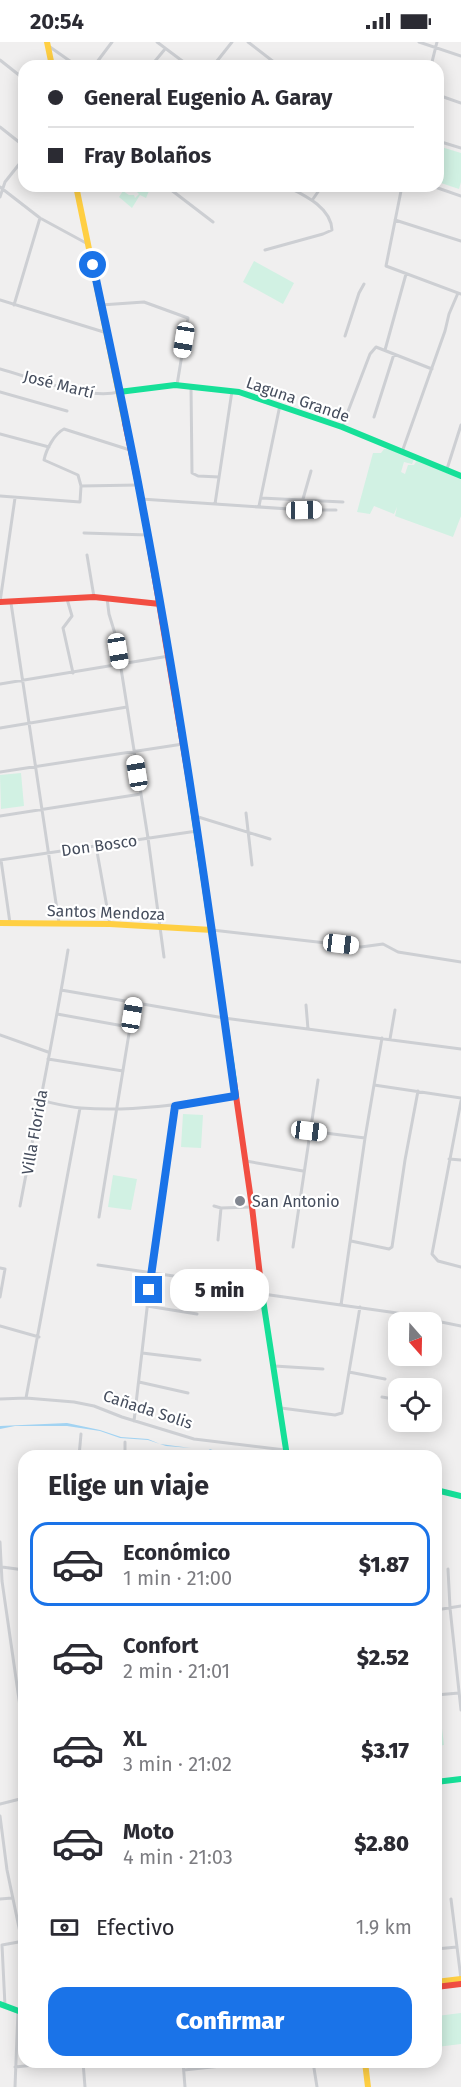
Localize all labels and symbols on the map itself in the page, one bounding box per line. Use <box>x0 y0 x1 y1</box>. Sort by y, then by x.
route start <box>79 251 106 278</box>
car <box>172 321 196 359</box>
street label: José Martí <box>22 367 97 403</box>
street label: Laguna Grande <box>244 373 352 426</box>
car <box>286 501 322 519</box>
car <box>106 632 130 670</box>
car <box>125 754 149 792</box>
street label: Don Bosco <box>60 831 138 860</box>
street label: Santos Mendoza <box>47 901 165 924</box>
car <box>322 933 360 955</box>
car <box>120 996 144 1034</box>
street label: Villa Florida <box>18 1088 51 1176</box>
car <box>290 1120 328 1142</box>
place label: San Antonio <box>252 1192 340 1211</box>
marker: San Antonio <box>233 1194 247 1208</box>
callout: 5 min <box>170 1269 269 1311</box>
route end <box>135 1276 162 1303</box>
north arrow <box>388 1312 442 1366</box>
street label: Cañada Solis <box>101 1386 195 1433</box>

